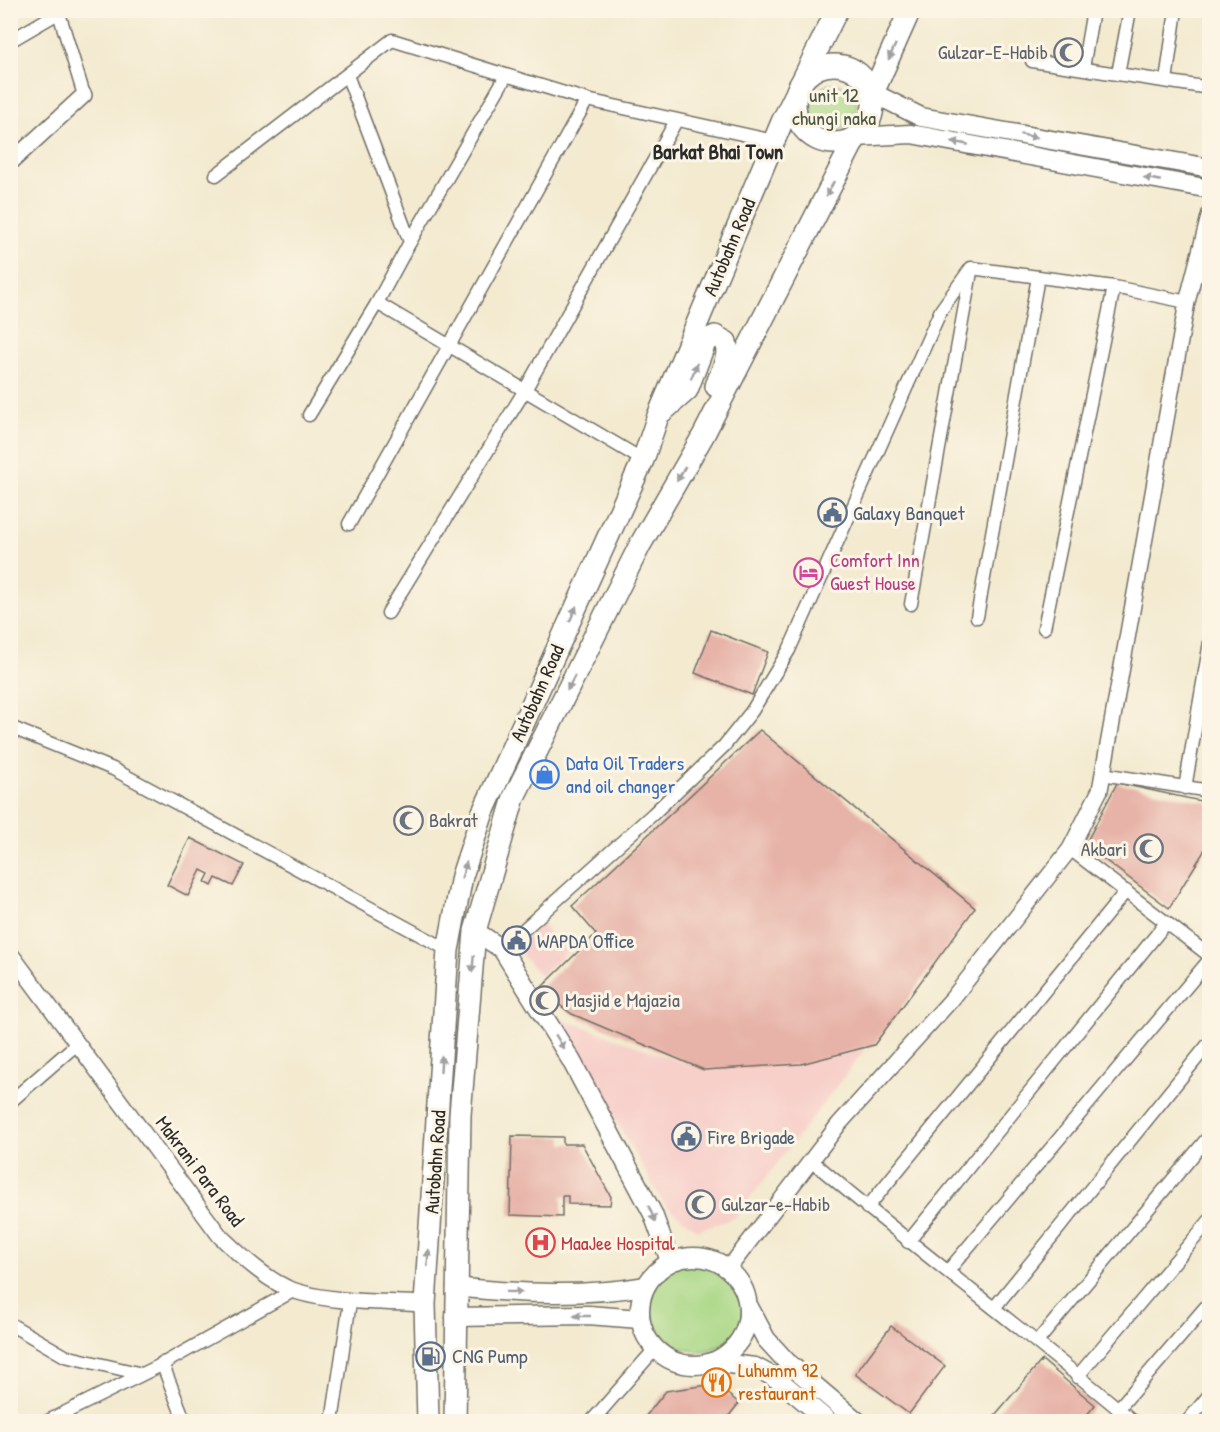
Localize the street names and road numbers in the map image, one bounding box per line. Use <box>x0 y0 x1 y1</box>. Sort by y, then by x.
street label: Autobahn Road <box>696 194 761 300</box>
street label: Autobahn Road <box>503 640 570 746</box>
street label: Autobahn Road <box>417 1109 452 1215</box>
street label: Makrani Para Road <box>150 1110 251 1232</box>

